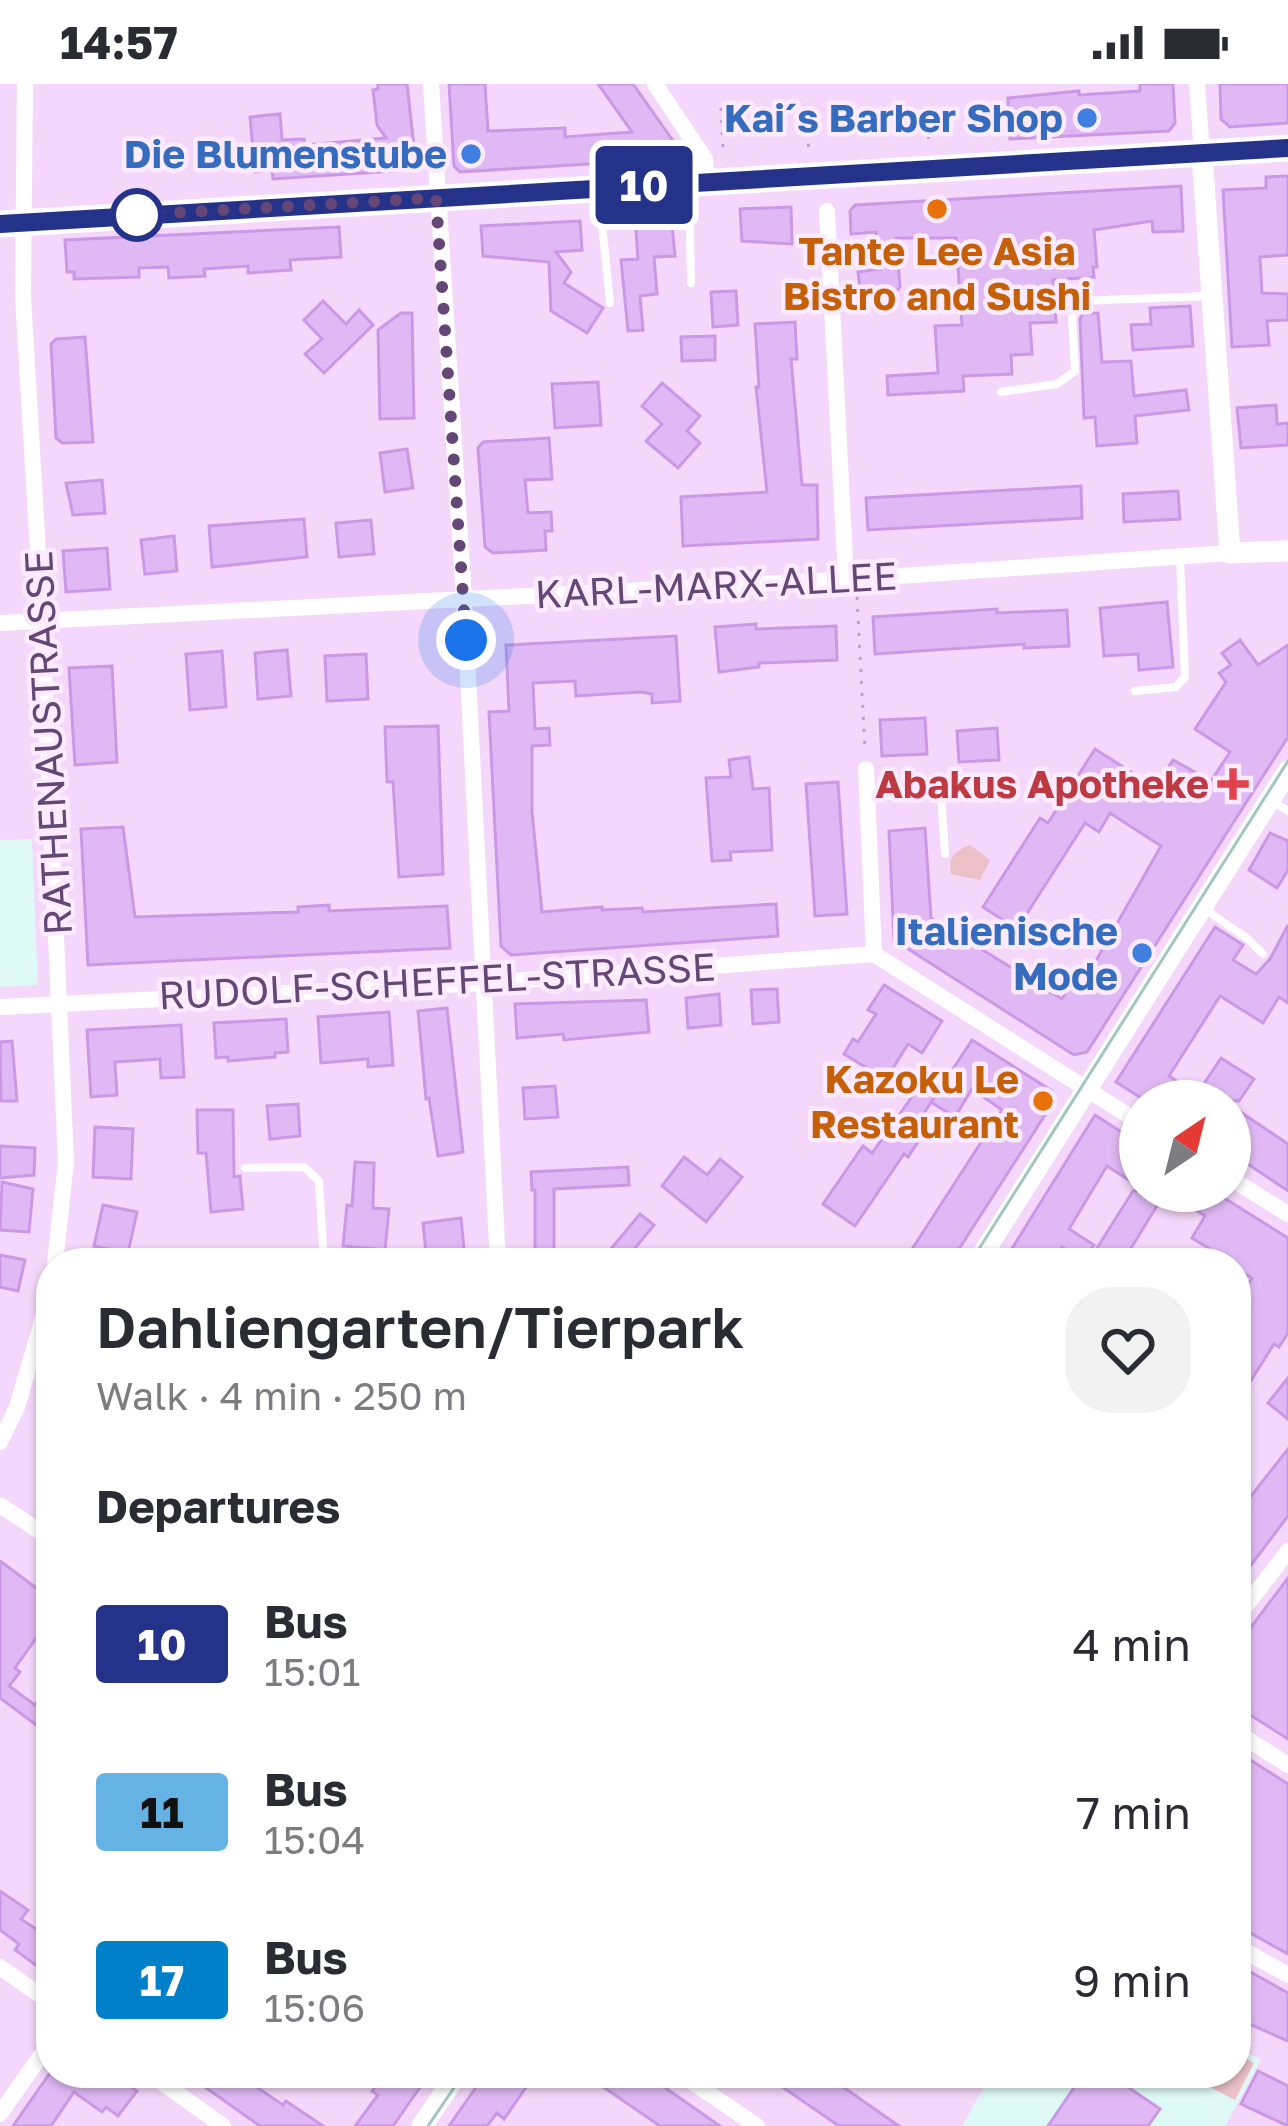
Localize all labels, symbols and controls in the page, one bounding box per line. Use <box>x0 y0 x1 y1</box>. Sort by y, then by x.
text: 14:57 <box>60 15 178 69</box>
place label: Kai´s Barber Shop <box>724 94 1063 141</box>
marker: Kai´s Barber Shop <box>1074 105 1100 131</box>
place label: Die Blumenstube <box>124 130 447 177</box>
marker: Die Blumenstube <box>458 141 484 167</box>
line badge: 10 <box>590 146 698 224</box>
text: 10 <box>620 160 668 210</box>
unlabelled marker <box>112 190 162 240</box>
marker: Tante Lee Asia Bistro and Sushi <box>924 196 950 222</box>
place label: Tante Lee Asia Bistro and Sushi <box>783 227 1091 319</box>
street label: RATHENAUSTRASSE <box>14 550 81 936</box>
street label: KARL-MARX-ALLEE <box>534 552 898 617</box>
your location <box>436 610 496 670</box>
place label: Abakus Apotheke <box>875 760 1209 807</box>
marker: Abakus Apotheke <box>1220 771 1246 797</box>
place label: Italienische Mode <box>895 907 1118 999</box>
marker: Italienische Mode <box>1129 940 1155 966</box>
street label: RUDOLF-SCHEFFEL-STRASSE <box>157 942 717 1019</box>
place label: Kazoku Le Restaurant <box>810 1055 1019 1147</box>
north arrow <box>1119 1080 1251 1212</box>
map controls <box>1119 1080 1251 1212</box>
marker: Kazoku Le Restaurant <box>1030 1088 1056 1114</box>
button: heart <box>1065 1287 1191 1413</box>
text: Dahliengarten/Tierpark <box>96 1292 744 1361</box>
text: Walk · 4 min · 250 m <box>96 1372 467 1419</box>
text: Departures <box>96 1479 340 1533</box>
text: Bus <box>264 1594 348 1648</box>
text: 4 min <box>1073 1617 1191 1671</box>
text: 10 <box>138 1619 186 1669</box>
text: 15:01 <box>264 1648 360 1695</box>
text: Bus <box>264 1762 348 1816</box>
text: 7 min <box>1076 1785 1191 1839</box>
text: 11 <box>140 1787 184 1837</box>
text: 15:04 <box>264 1816 365 1863</box>
text: Bus <box>264 1930 348 1984</box>
text: 9 min <box>1073 1953 1191 2007</box>
text: 17 <box>140 1955 184 2005</box>
text: 15:06 <box>264 1984 365 2031</box>

